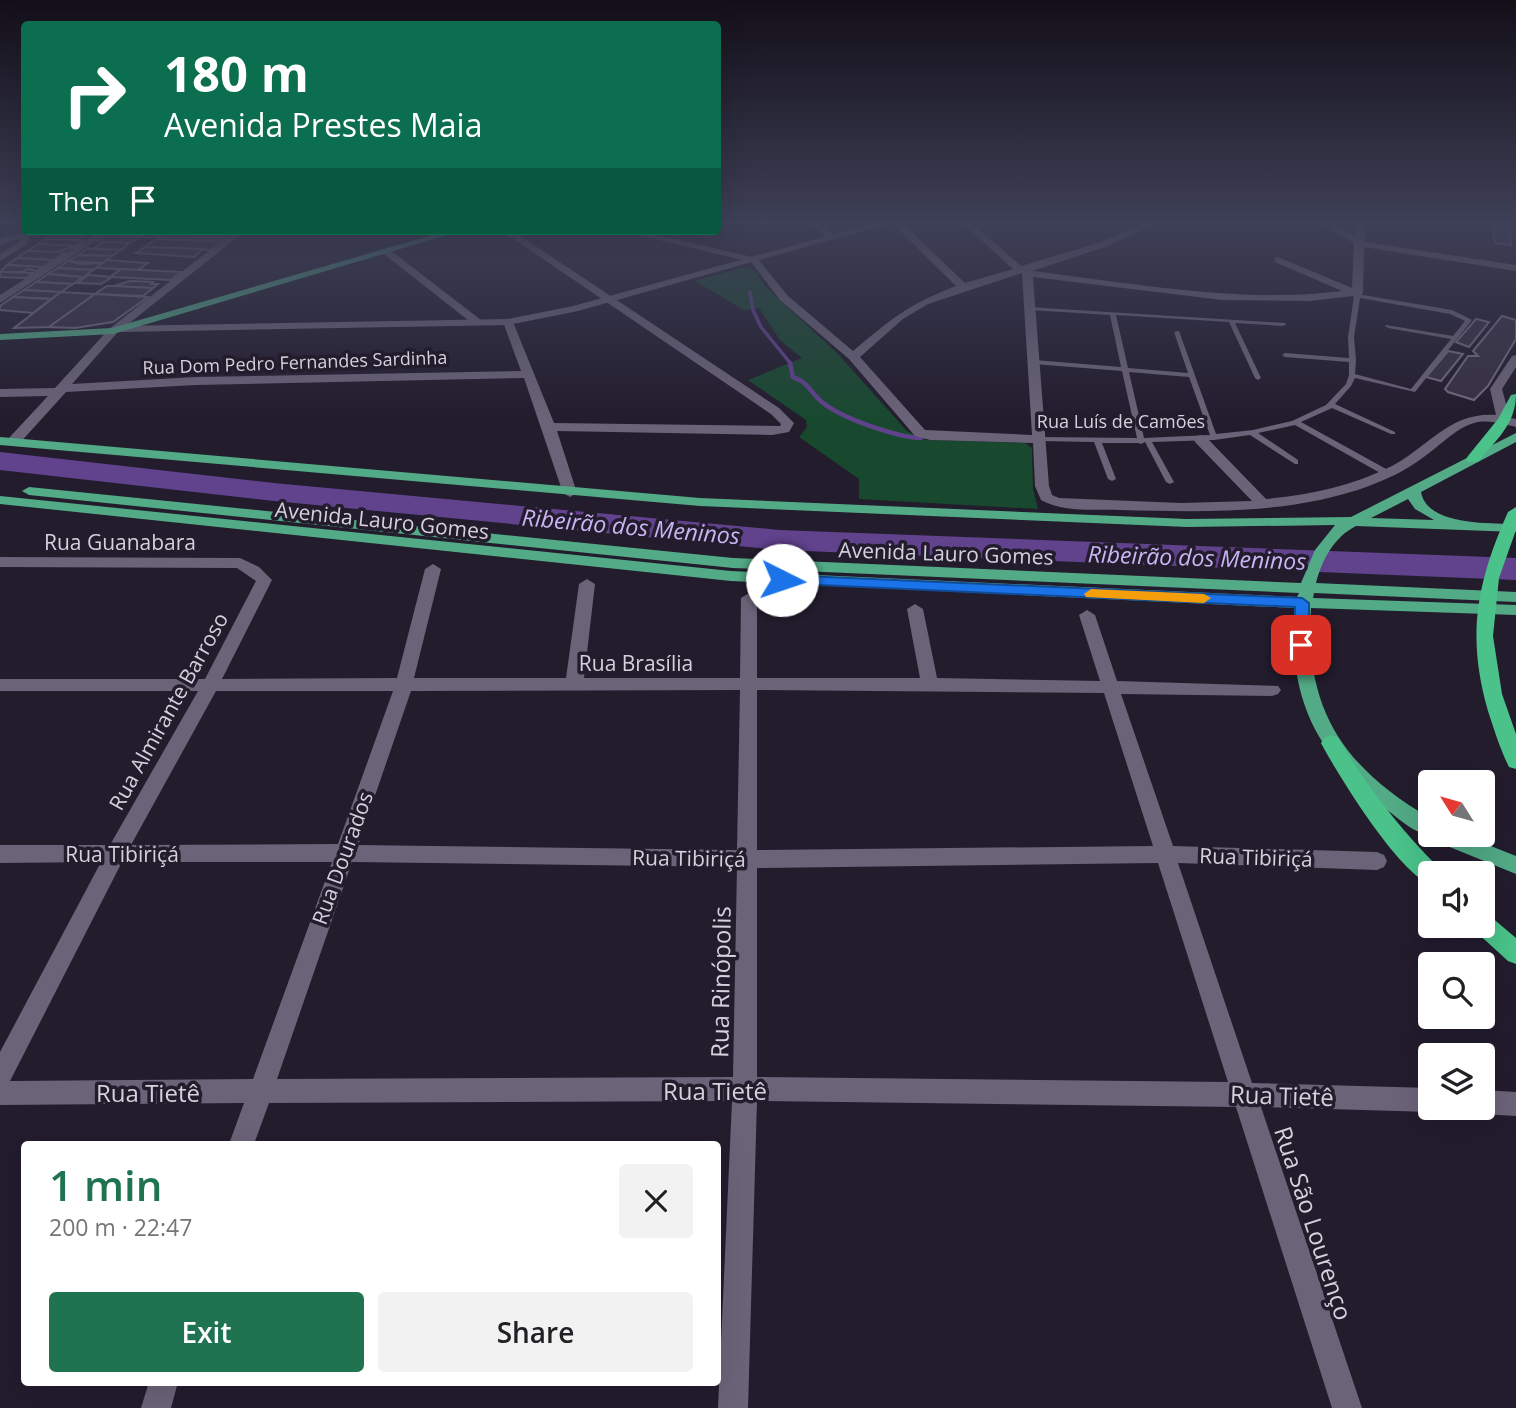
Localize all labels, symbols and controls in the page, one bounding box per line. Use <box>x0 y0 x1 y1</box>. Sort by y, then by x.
text: 180 m <box>164 40 309 106</box>
icon: right <box>49 49 140 140</box>
text: Avenida Prestes Maia <box>164 103 482 146</box>
icon: arrive <box>124 182 162 220</box>
text: Then <box>49 183 110 219</box>
street label: Rua Dom Pedro Fernandes Sardinha <box>142 345 448 379</box>
street label: Rua Luís de Camões <box>1037 409 1205 433</box>
street label: Avenida Lauro Gomes <box>274 495 490 545</box>
water label: Ribeirão dos Meninos <box>521 501 741 551</box>
street label: Rua Guanabara <box>44 528 196 556</box>
street label: Avenida Lauro Gomes <box>838 535 1054 571</box>
water label: Ribeirão dos Meninos <box>1087 537 1307 577</box>
position arrow <box>745 543 819 617</box>
street label: Rua Almirante Barroso <box>102 607 234 815</box>
pin <box>1271 615 1331 675</box>
icon: arrive <box>1282 626 1320 664</box>
street label: Rua Brasília <box>579 649 693 677</box>
north arrow <box>1418 770 1494 847</box>
map controls <box>1418 770 1495 1120</box>
street label: Rua Dourados <box>305 788 379 928</box>
street label: Rua Tibiriçá <box>65 840 179 868</box>
street label: Rua Tibiriçá <box>1199 841 1313 873</box>
street label: Rua Tibiriçá <box>632 843 746 873</box>
button: sound <box>1418 861 1495 938</box>
street label: Rua Rinópolis <box>702 906 738 1058</box>
button: search <box>1418 952 1495 1029</box>
button: layers <box>1418 1043 1495 1120</box>
street label: Rua Tietê <box>663 1074 767 1107</box>
street label: Rua Tietê <box>96 1076 200 1109</box>
street label: Rua Tietê <box>1230 1077 1334 1113</box>
street label: Rua São Lourenço <box>1267 1122 1361 1324</box>
text: 1 min <box>49 1156 162 1213</box>
button: close <box>619 1164 693 1238</box>
text: 200 m · 22:47 <box>49 1211 192 1243</box>
button: Exit <box>49 1292 364 1372</box>
button: Share <box>378 1292 693 1372</box>

